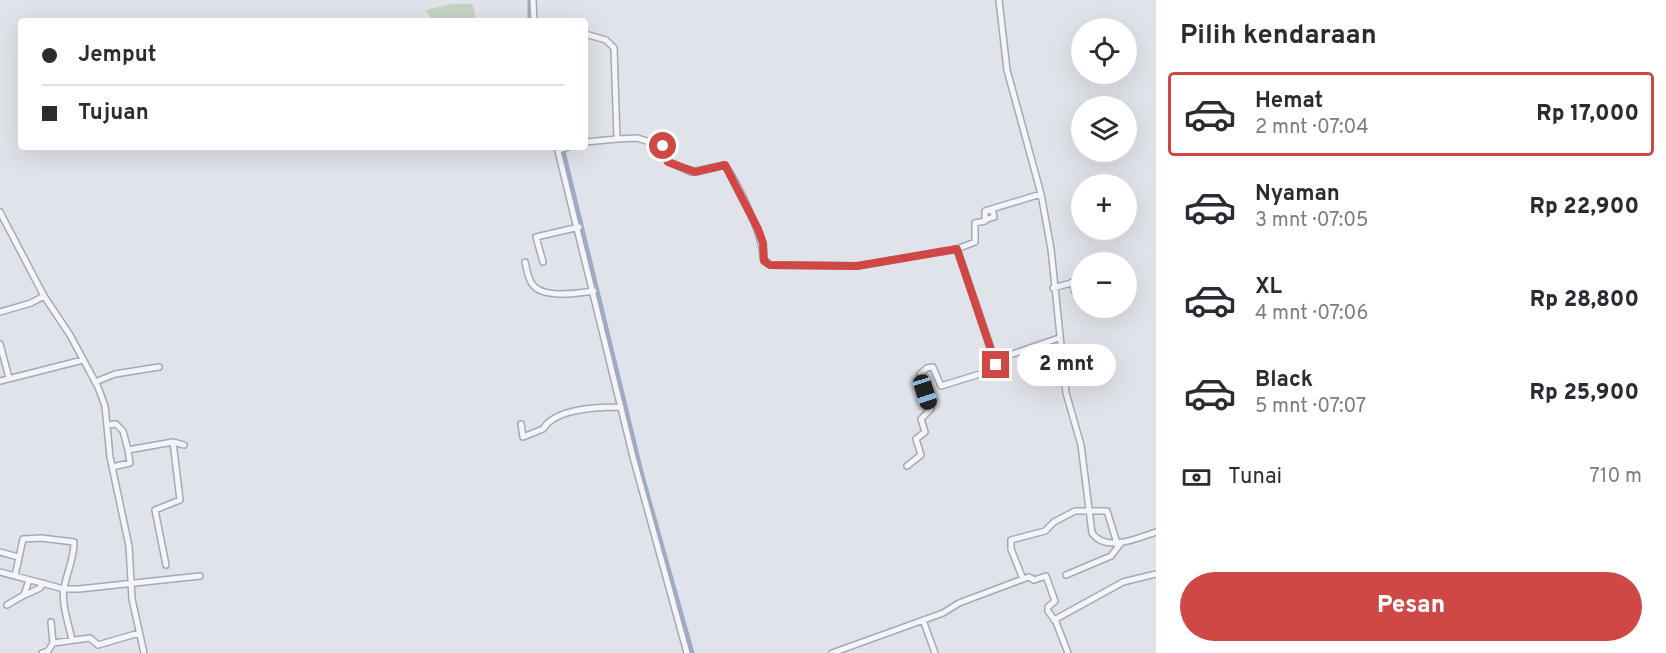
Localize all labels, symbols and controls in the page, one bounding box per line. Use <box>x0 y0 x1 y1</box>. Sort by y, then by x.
map controls <box>1071 18 1137 318</box>
button: locate <box>1071 18 1137 84</box>
text: Pilih kendaraan <box>1180 19 1377 53</box>
text: Jemput <box>78 42 156 69</box>
icon: car <box>1183 87 1237 141</box>
text: Hemat <box>1255 88 1323 115</box>
button: layers <box>1071 96 1137 162</box>
text: Tujuan <box>78 100 149 127</box>
text: Rp 17,000 <box>1536 101 1639 128</box>
text: 2 mnt · 07:04 <box>1255 115 1369 141</box>
route start <box>649 132 676 159</box>
button: + <box>1071 174 1137 240</box>
icon: car <box>1183 180 1237 234</box>
text: Nyaman <box>1255 181 1340 208</box>
text: Rp 22,900 <box>1530 194 1639 221</box>
text: 3 mnt · 07:05 <box>1255 208 1369 234</box>
button: − <box>1071 252 1137 318</box>
icon: car <box>1183 273 1237 327</box>
text: XL <box>1255 274 1282 301</box>
text: Rp 28,800 <box>1530 287 1639 314</box>
text: 4 mnt · 07:06 <box>1255 301 1368 327</box>
callout: 2 mnt <box>1017 344 1116 386</box>
route end <box>982 351 1009 378</box>
text: 2 mnt <box>1039 352 1094 378</box>
icon: car <box>1183 366 1237 420</box>
text: Black <box>1255 367 1313 394</box>
car <box>911 372 939 412</box>
text: Rp 25,900 <box>1530 380 1639 407</box>
text: 5 mnt · 07:07 <box>1255 394 1366 420</box>
icon: cash <box>1180 461 1213 494</box>
text: Tunai <box>1228 464 1282 491</box>
text: 710 m <box>1589 464 1642 490</box>
button: Pesan <box>1180 572 1642 641</box>

